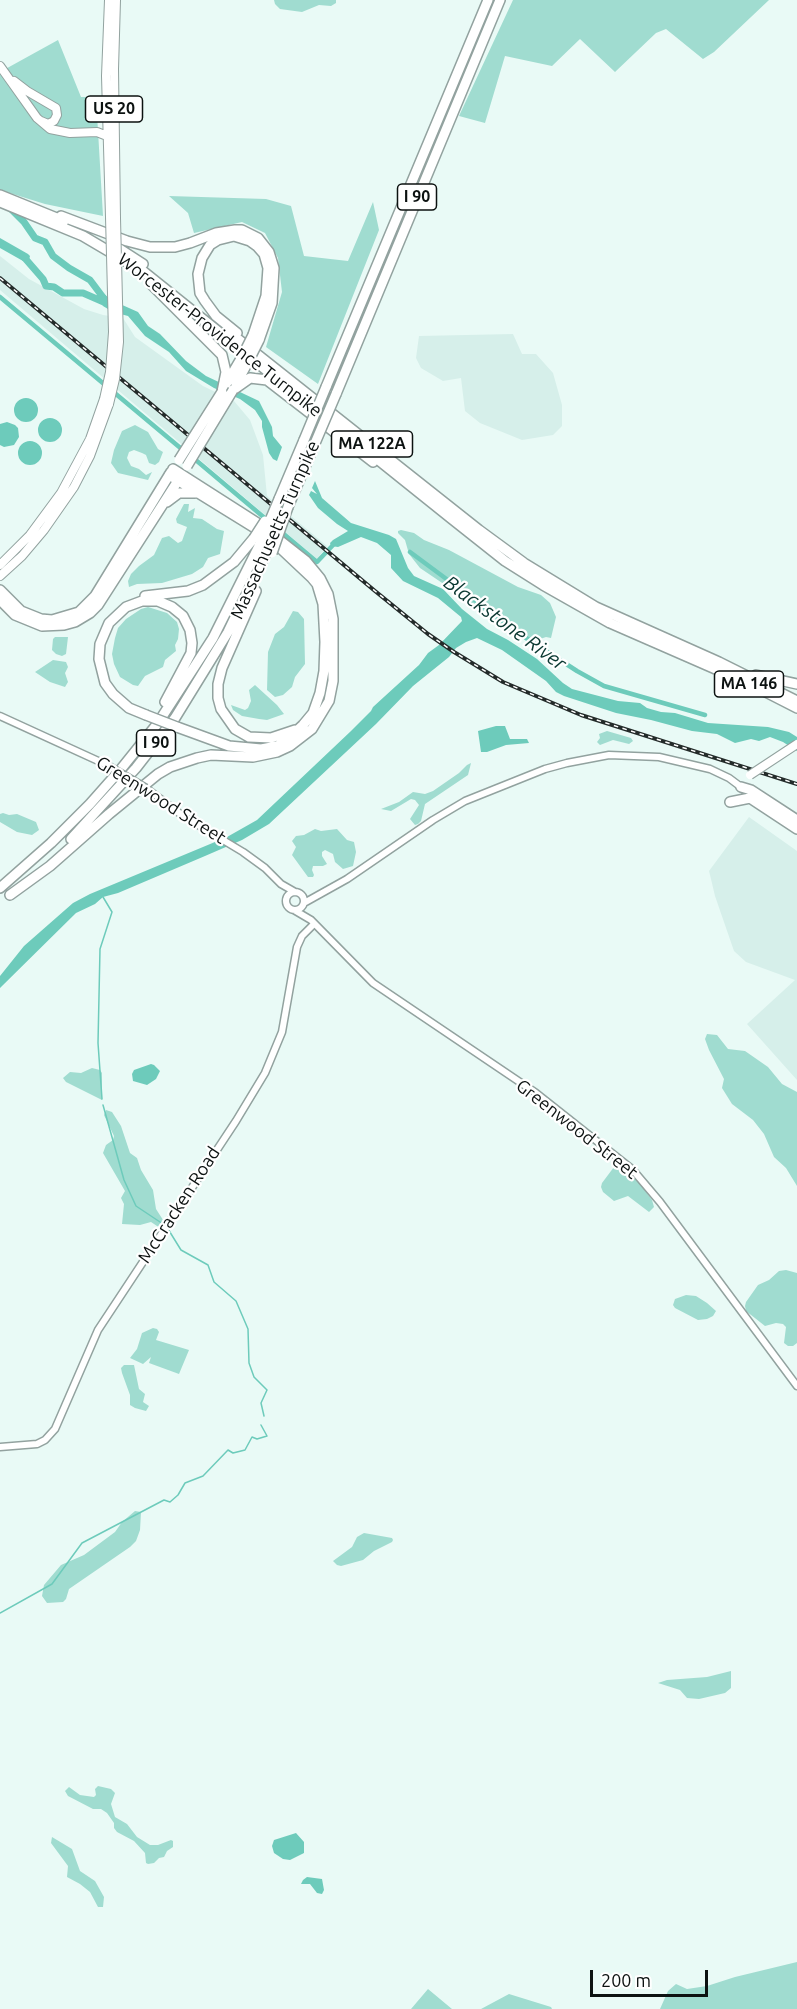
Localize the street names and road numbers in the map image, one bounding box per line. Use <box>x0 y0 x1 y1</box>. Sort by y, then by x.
road number: US 20 <box>86 96 142 122</box>
road number: I 90 <box>398 184 436 210</box>
street label: Worcester-Providence Turnpike <box>114 249 326 421</box>
road number: MA 122A <box>332 431 412 457</box>
street label: Massachusetts Turnpike <box>226 437 324 623</box>
road number: MA 146 <box>714 671 783 697</box>
road number: I 90 <box>136 730 176 756</box>
street label: Greenwood Street <box>92 751 230 849</box>
street label: Greenwood Street <box>512 1075 642 1183</box>
street label: McCracken Road <box>133 1143 225 1267</box>

